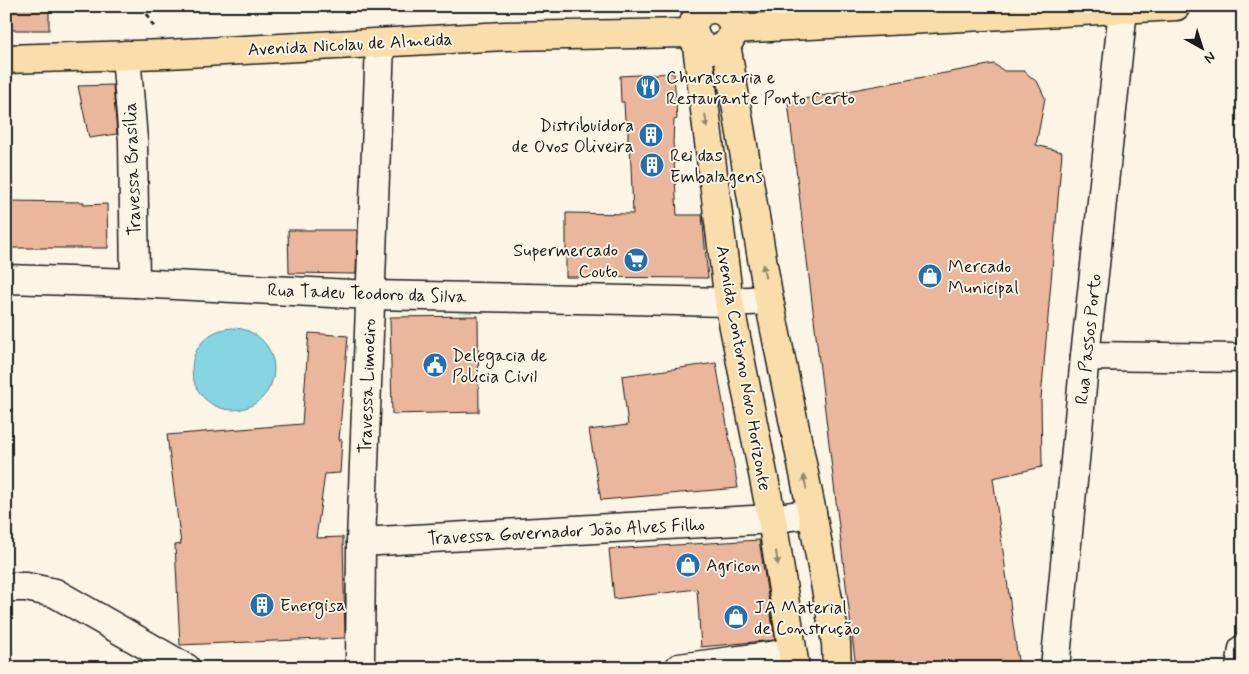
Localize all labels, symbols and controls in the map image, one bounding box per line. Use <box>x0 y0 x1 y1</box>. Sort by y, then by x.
north arrow <box>1176 22 1226 72</box>
street label: Avenida Nicolau de Almeida <box>247 28 453 62</box>
text: N <box>1200 47 1219 67</box>
place label: Churascaria e Restaurante Ponto Certo <box>666 66 855 111</box>
restaurant icon: Churascaria e Restaurante Ponto Certo <box>635 74 661 100</box>
street label: Travessa Brasília <box>119 102 147 236</box>
place label: Distribuidora de Ovos Oliveira <box>512 114 634 159</box>
one-way arrow <box>702 114 710 130</box>
building icon: Distribuidora de Ovos Oliveira <box>638 122 664 148</box>
place label: Rei das Embalagens <box>670 144 763 189</box>
building icon: Rei das Embalagens <box>639 152 665 178</box>
place label: Supermercado Couto <box>513 239 618 284</box>
street label: Avenida Contorno Novo Horizonte <box>710 244 776 493</box>
supermarket icon: Supermercado Couto <box>623 247 649 273</box>
place label: Mercado Municipal <box>948 255 1019 300</box>
one-way arrow <box>759 263 767 279</box>
shop icon: Mercado Municipal <box>917 263 943 289</box>
street label: Rua Passos Porto <box>1070 272 1108 406</box>
street label: Rua Tadeu Teodoro da Silva <box>267 279 467 309</box>
street label: Travessa Limoeiro <box>354 318 382 454</box>
place label: Delegacia de Policia Civil <box>452 344 547 389</box>
public building icon: Delegacia de Policia Civil <box>422 352 448 378</box>
one-way arrow <box>801 473 809 489</box>
street label: Travessa Governador João Alves Filho <box>427 513 706 551</box>
one-way arrow <box>774 550 782 566</box>
shop icon: Agricon <box>675 552 701 578</box>
place label: Agricon <box>706 554 760 578</box>
building icon: Energisa <box>249 592 275 618</box>
place label: Energisa <box>280 594 345 619</box>
place label: JA Material de Construção <box>754 596 860 641</box>
shop icon: JA Material de Construção <box>723 604 749 630</box>

